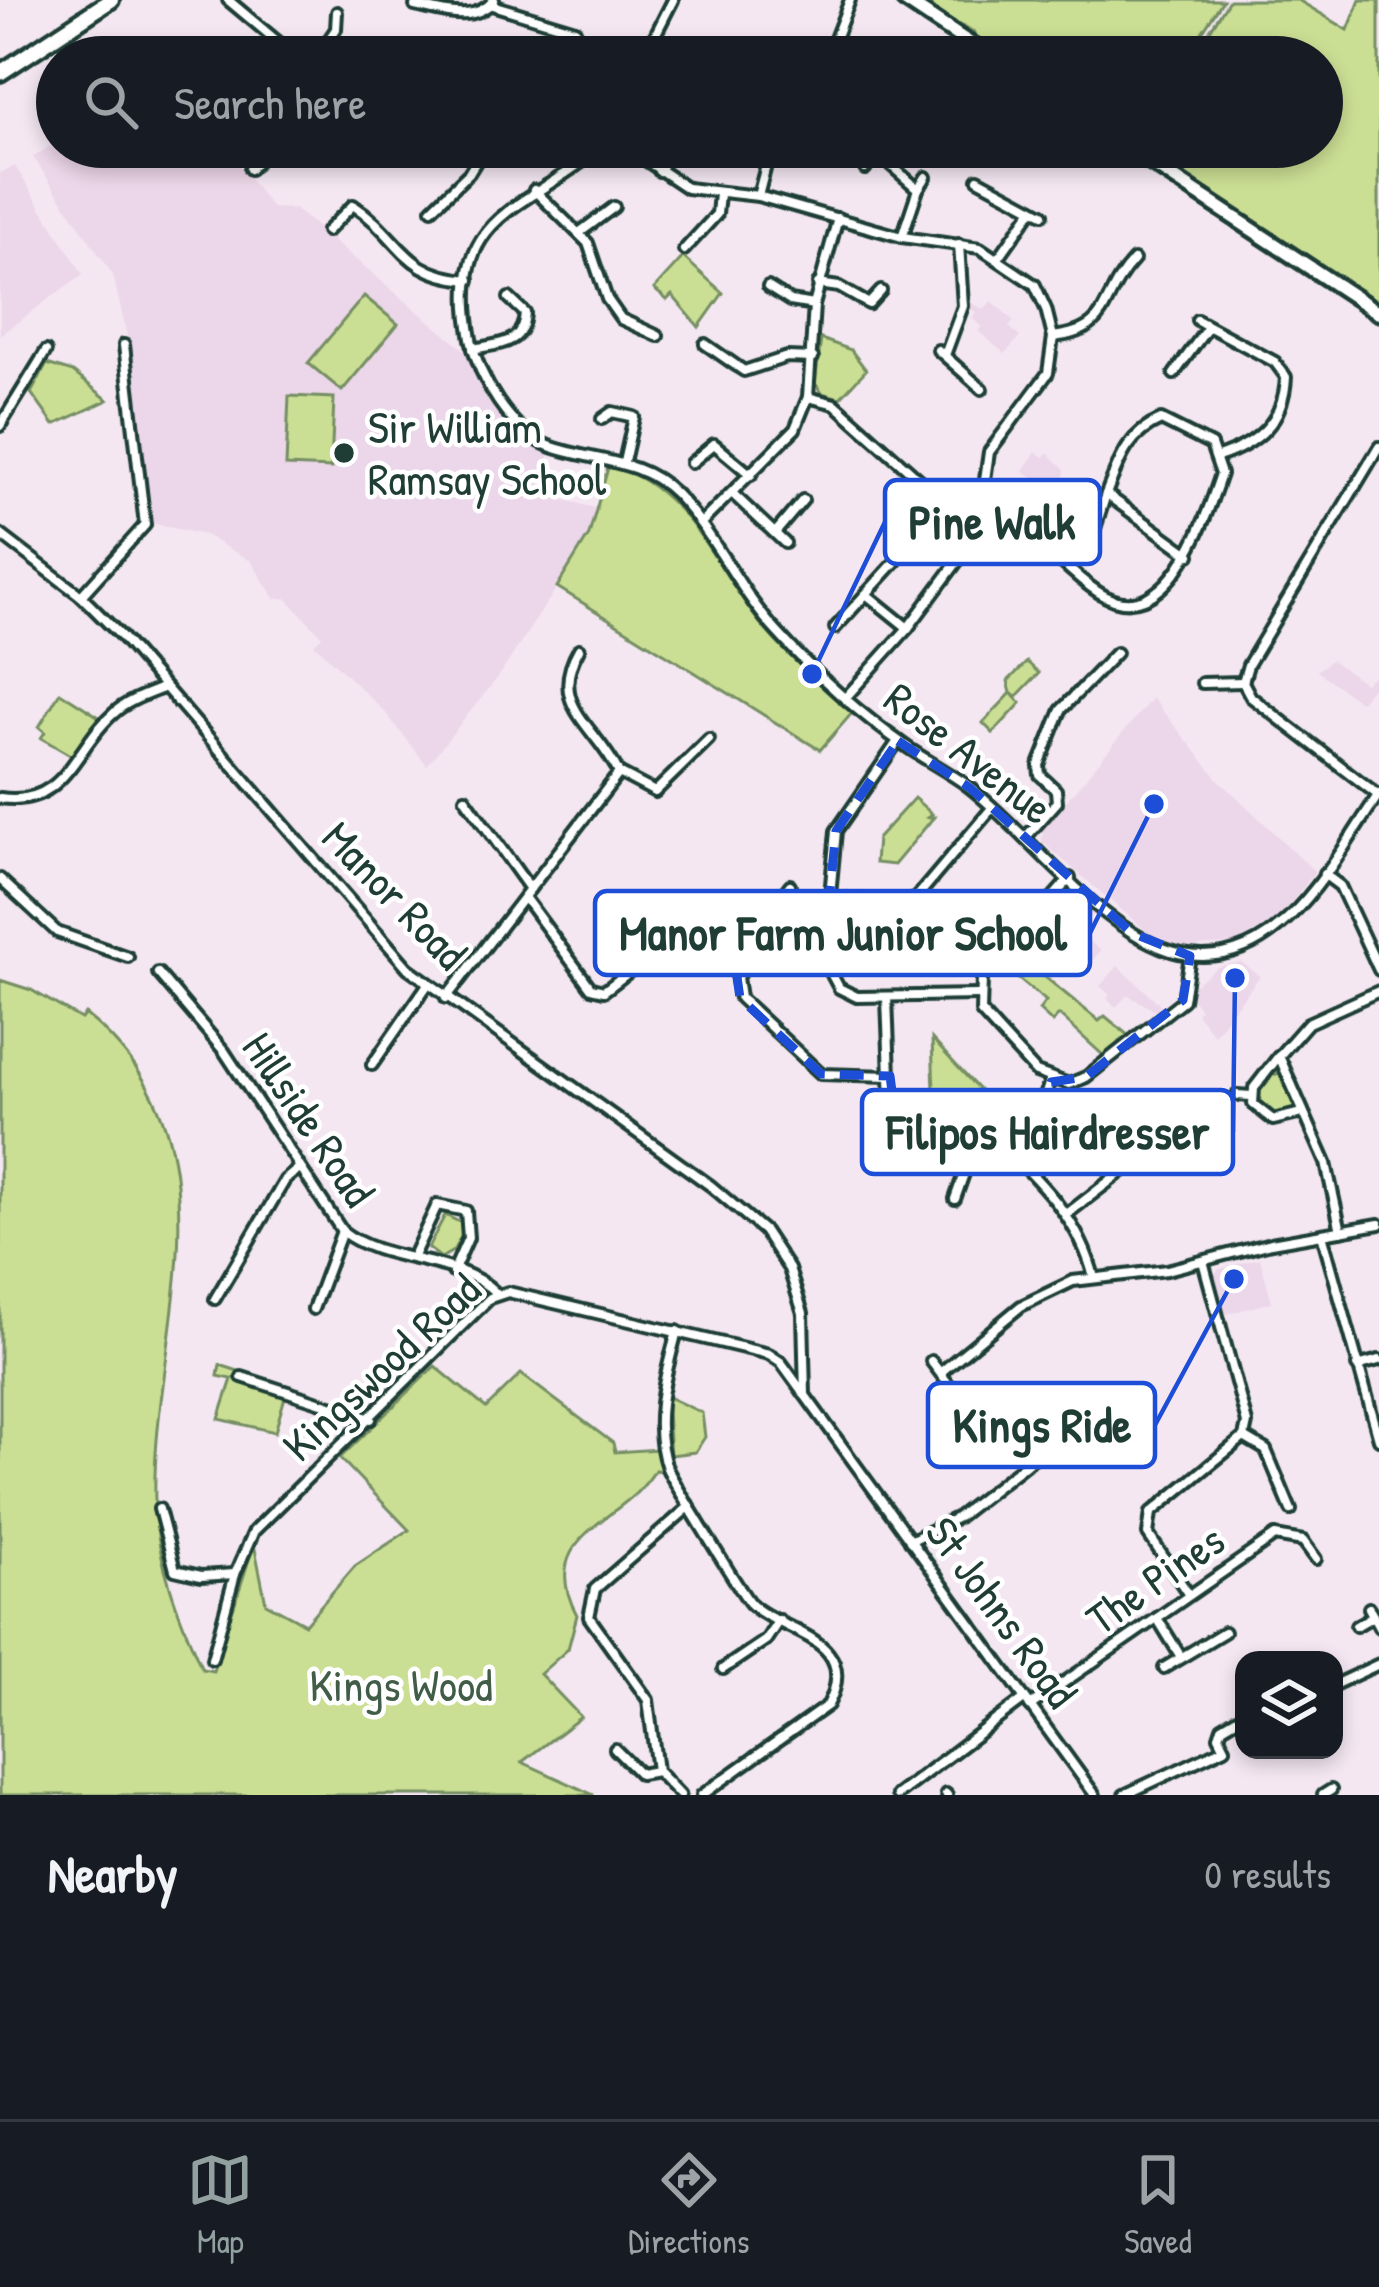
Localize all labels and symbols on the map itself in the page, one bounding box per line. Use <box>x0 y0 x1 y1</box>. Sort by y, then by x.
place label: Sir William Ramsay School <box>368 396 606 509</box>
marker: Sir William Ramsay School <box>331 440 357 466</box>
callout: Pine Walk <box>885 480 1100 564</box>
text: Pine Walk <box>909 489 1075 554</box>
street label: Rose Avenue <box>872 668 1066 838</box>
street label: Manor Road <box>309 807 481 982</box>
callout: Manor Farm Junior School <box>595 891 1090 975</box>
text: Manor Farm Junior School <box>619 900 1068 965</box>
street label: Hillside Road <box>229 1020 390 1218</box>
callout: Filipos Hairdresser <box>862 1090 1233 1174</box>
text: Filipos Hairdresser <box>885 1099 1210 1165</box>
street label: Kingswood Road <box>268 1259 493 1474</box>
callout: Kings Ride <box>928 1383 1155 1467</box>
text: Kings Ride <box>953 1392 1131 1458</box>
street label: St Johns Road <box>912 1504 1092 1719</box>
street label: The Pines <box>1074 1509 1236 1648</box>
park label: Kings Wood <box>309 1654 493 1715</box>

